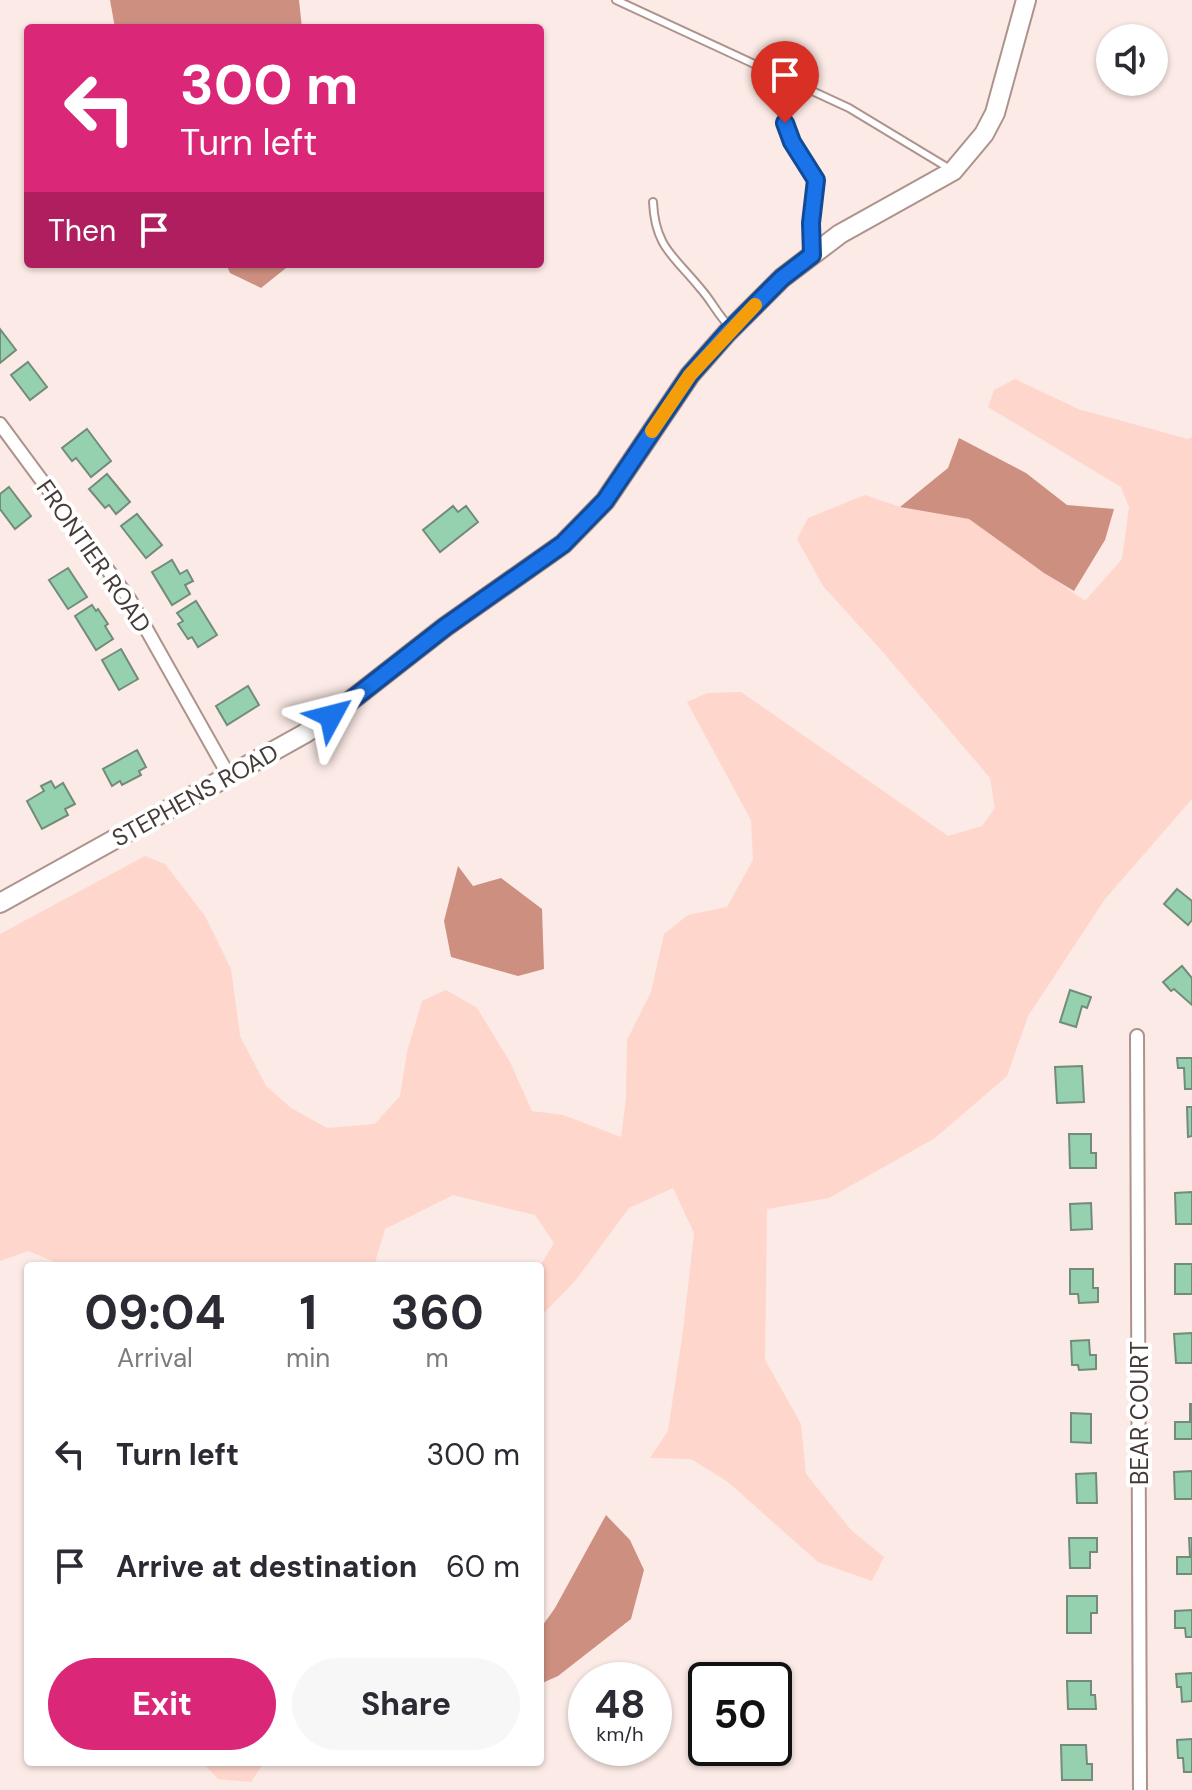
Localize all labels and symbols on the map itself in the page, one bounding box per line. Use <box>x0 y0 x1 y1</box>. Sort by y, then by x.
pin <box>751 41 819 123</box>
street label: FRONTIER ROAD <box>30 474 158 638</box>
position arrow <box>289 674 373 758</box>
street label: STEPHENS ROAD <box>106 737 284 853</box>
street label: BEAR COURT <box>1124 1341 1155 1485</box>
speed limit sign: 50 <box>688 1662 792 1766</box>

